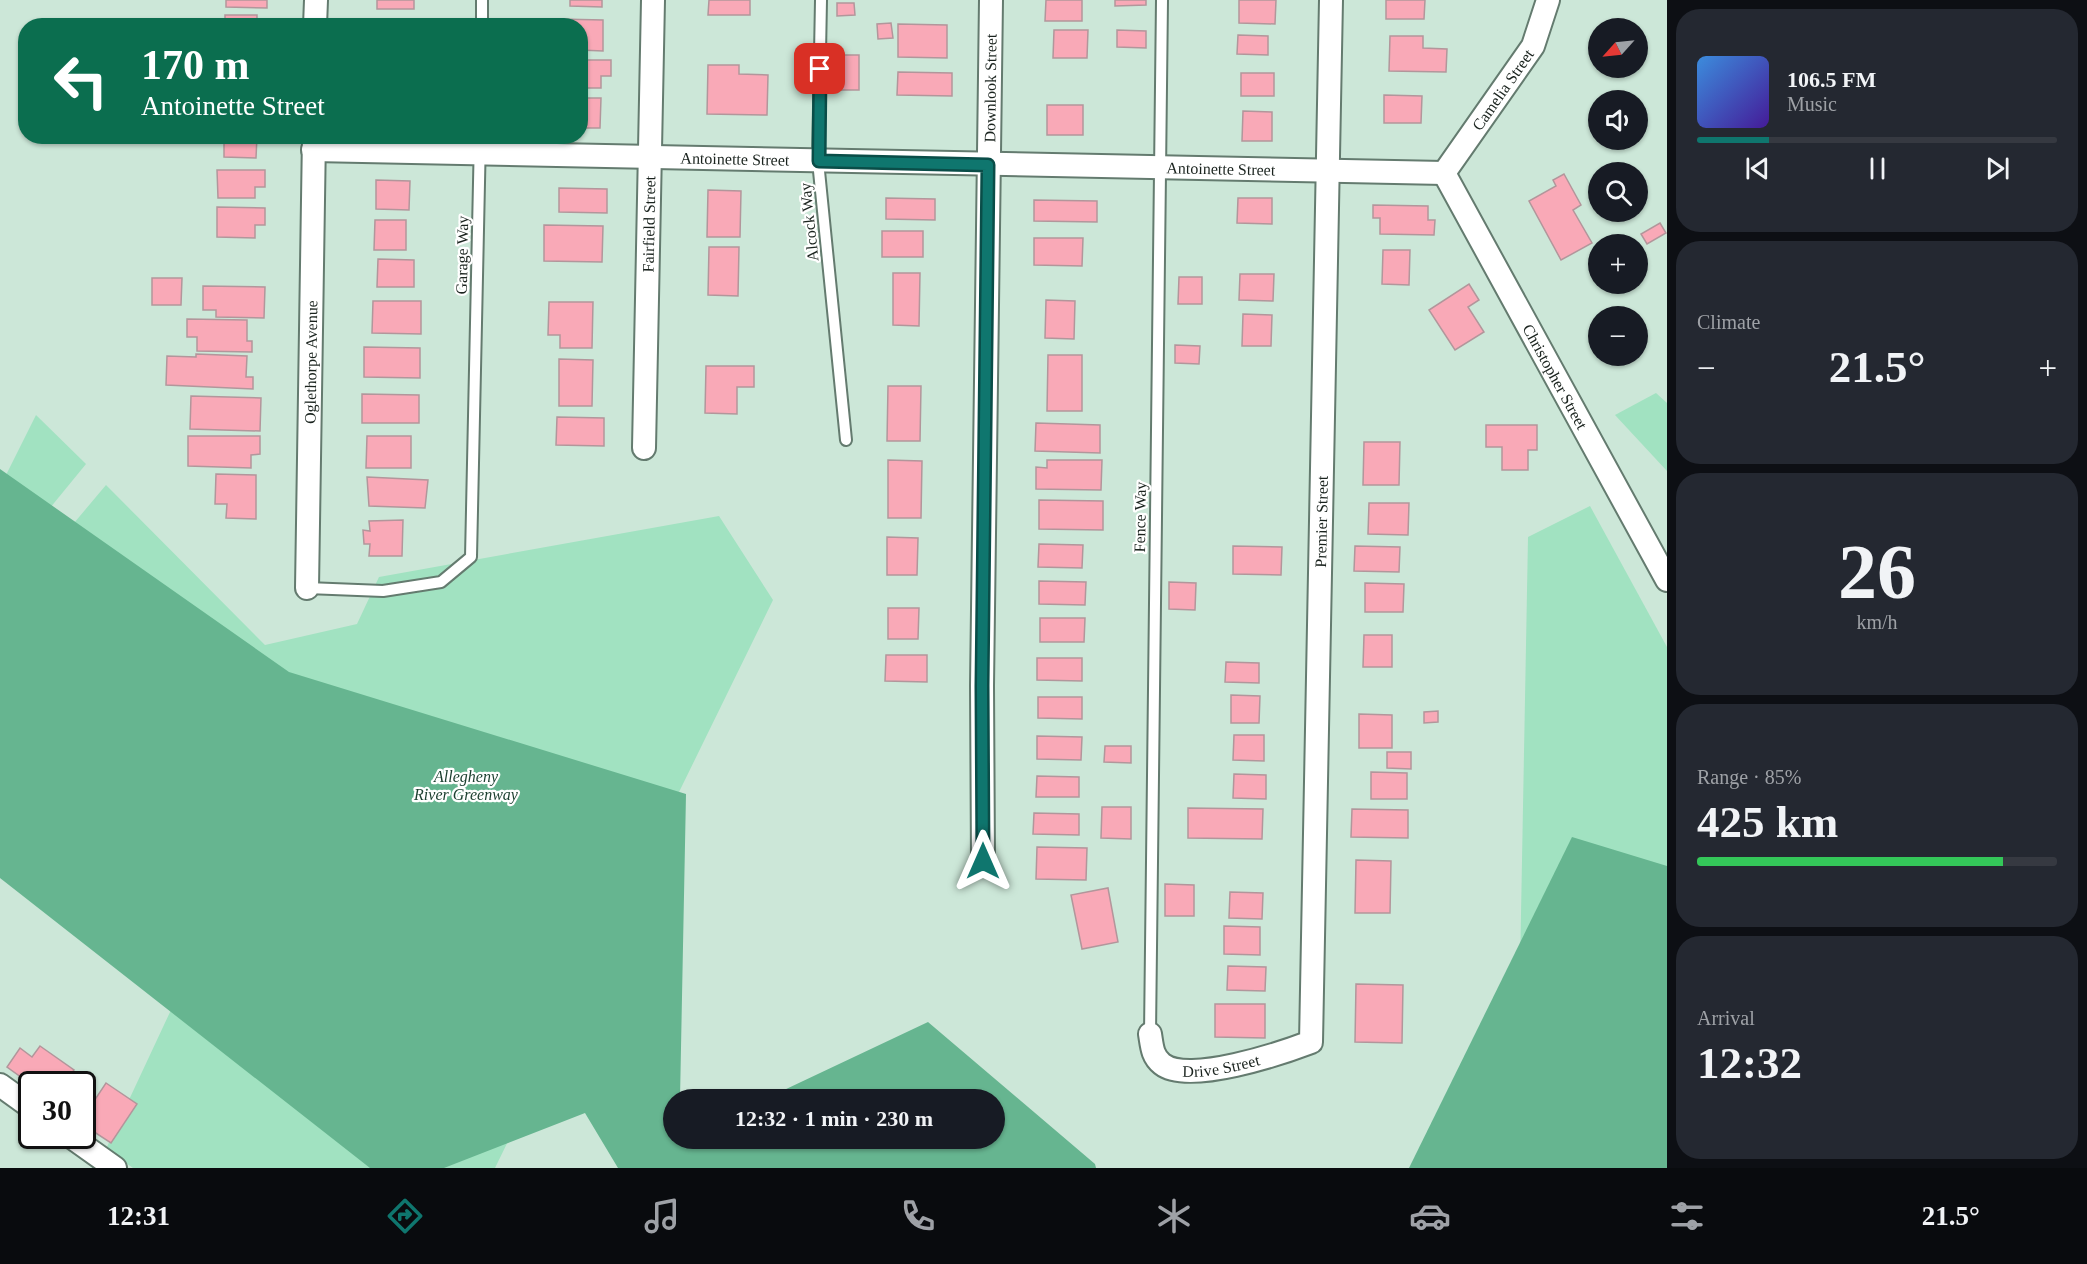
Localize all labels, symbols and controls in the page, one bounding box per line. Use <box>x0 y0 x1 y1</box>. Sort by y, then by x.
north arrow <box>1588 18 1648 78</box>
map controls <box>1588 18 1648 366</box>
street label: Downlook Street <box>981 33 999 143</box>
icon: left <box>42 42 120 120</box>
text: 170 m <box>141 42 250 88</box>
pin <box>794 43 845 94</box>
street label: Camelia Street <box>1468 45 1537 133</box>
icon: arrive <box>803 52 836 85</box>
text: 106.5 FM <box>1787 67 1876 92</box>
button: sound <box>1588 90 1648 150</box>
text: Antoinette Street <box>141 91 325 121</box>
text: Music <box>1787 93 1837 115</box>
street label: Antoinette Street <box>680 149 790 168</box>
icon: previous <box>1741 152 1774 185</box>
icon: pause <box>1861 152 1894 185</box>
icon: next <box>1981 152 2014 185</box>
street label: Antoinette Street <box>1166 159 1276 178</box>
button: search <box>1588 162 1648 222</box>
street label: Fairfield Street <box>639 175 658 272</box>
street label: Alcock Way <box>796 182 823 262</box>
street label: Garage Way <box>453 215 472 295</box>
button: + <box>1588 234 1648 294</box>
street label: Oglethorpe Avenue <box>301 300 320 424</box>
button: − <box>1588 306 1648 366</box>
text: Climate <box>1697 311 1760 333</box>
street label: Christopher Street <box>1520 321 1591 432</box>
text: 21.5° <box>1829 342 1925 392</box>
text: − <box>1697 350 1716 386</box>
text: + <box>2038 350 2057 386</box>
street label: Premier Street <box>1312 475 1330 568</box>
street label: Fence Way <box>1131 481 1150 553</box>
text: 26 <box>1838 528 1916 615</box>
text: km/h <box>1856 611 1898 633</box>
text: Range · 85% <box>1697 766 1801 788</box>
park label: Allegheny River Greenway <box>413 768 519 804</box>
text: 425 km <box>1697 797 1838 847</box>
position arrow <box>951 829 1015 893</box>
text: Arrival <box>1697 1007 1755 1029</box>
text: 12:32 <box>1697 1038 1802 1088</box>
street label: Drive Street <box>1182 1051 1262 1080</box>
speed limit sign: 30 <box>18 1071 96 1149</box>
text: 12:32 · 1 min · 230 m <box>735 1106 933 1131</box>
icon: directions <box>384 1195 426 1237</box>
icon: music <box>641 1195 683 1237</box>
icon: phone <box>897 1195 939 1237</box>
icon: climate <box>1153 1195 1195 1237</box>
icon: car <box>1409 1195 1451 1237</box>
icon: filters <box>1666 1195 1708 1237</box>
text: 12:31 <box>107 1201 170 1231</box>
text: 21.5° <box>1922 1201 1980 1231</box>

